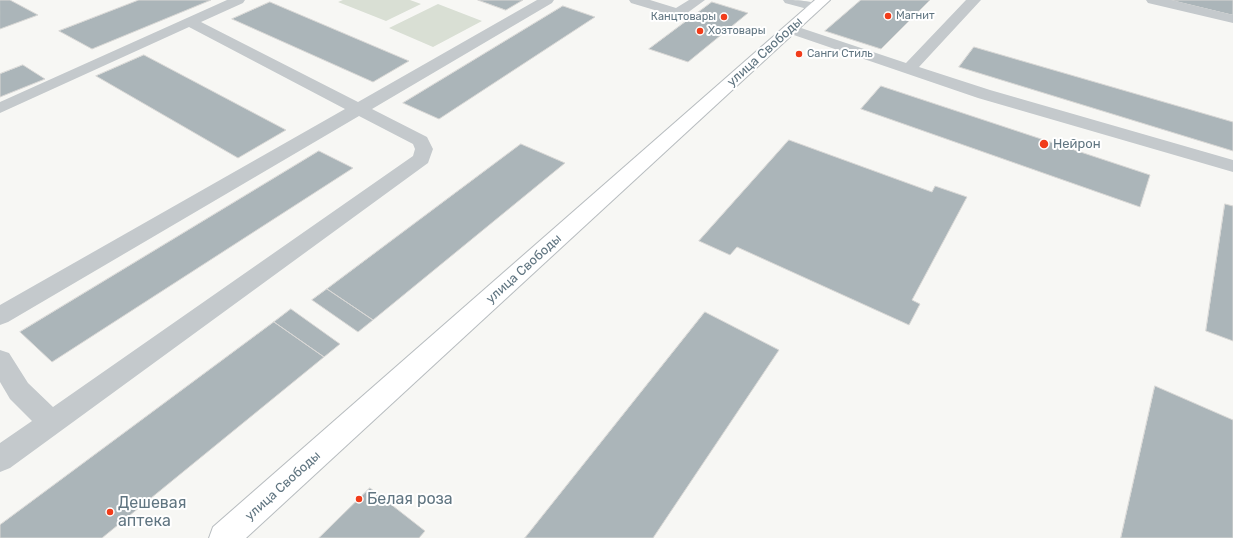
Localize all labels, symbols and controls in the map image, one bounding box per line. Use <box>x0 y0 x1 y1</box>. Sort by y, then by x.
place label: Магнит <box>896 9 935 23</box>
place label: Канцтовары <box>651 10 716 24</box>
marker: Магнит <box>883 11 893 21</box>
marker: Канцтовары <box>719 12 729 22</box>
street label: улица Свободы <box>724 14 806 90</box>
place label: Хозтовары <box>708 24 765 38</box>
marker: Хозтовары <box>695 26 705 36</box>
place label: Санги Стиль <box>807 47 873 61</box>
marker: Санги Стиль <box>794 49 804 59</box>
place label: Нейрон <box>1053 136 1101 152</box>
marker: Нейрон <box>1038 138 1050 150</box>
street label: улица Свободы <box>483 231 565 307</box>
street label: улица Свободы <box>242 448 324 524</box>
place label: Белая роза <box>367 489 453 509</box>
place label: Дешевая аптека <box>118 493 186 531</box>
marker: Белая роза <box>354 494 364 504</box>
marker: Дешевая аптека <box>105 507 115 517</box>

